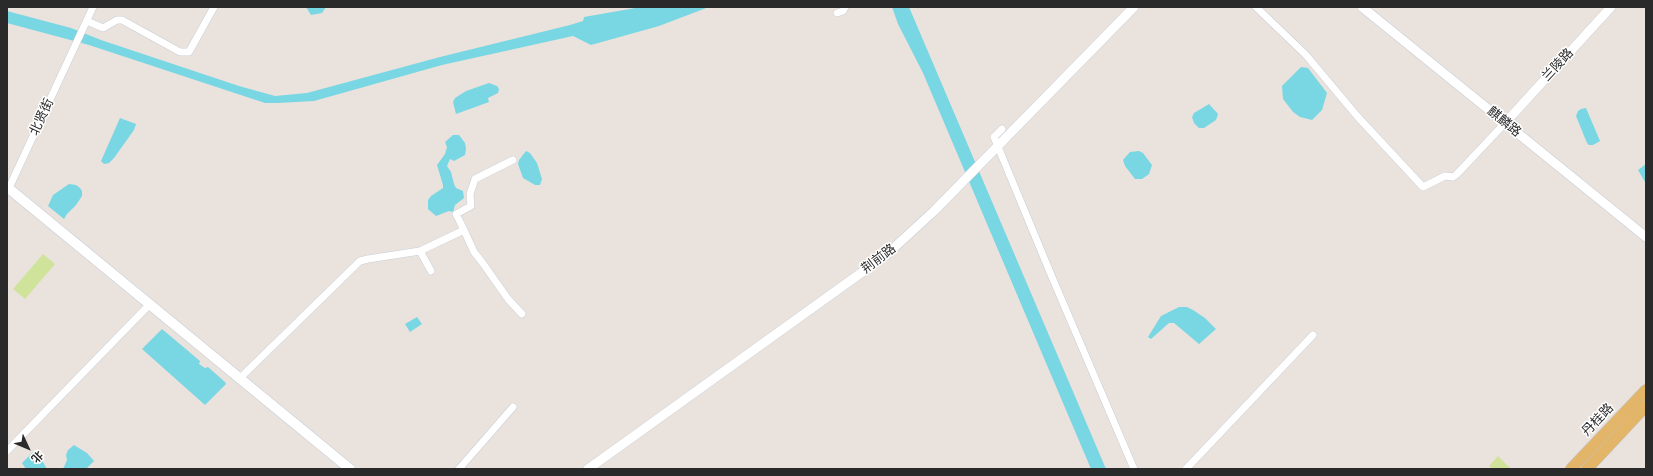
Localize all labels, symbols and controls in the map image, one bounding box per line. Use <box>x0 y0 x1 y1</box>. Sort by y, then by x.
street label: 兰陵路 <box>1539 45 1577 85</box>
street label: 北贤街 <box>27 96 57 138</box>
street label: 麒麟路 <box>1484 104 1524 140</box>
street label: 荆前路 <box>859 241 899 277</box>
street label: 丹桂路 <box>1579 401 1617 439</box>
north arrow <box>8 428 48 468</box>
text: 北 <box>28 448 45 465</box>

